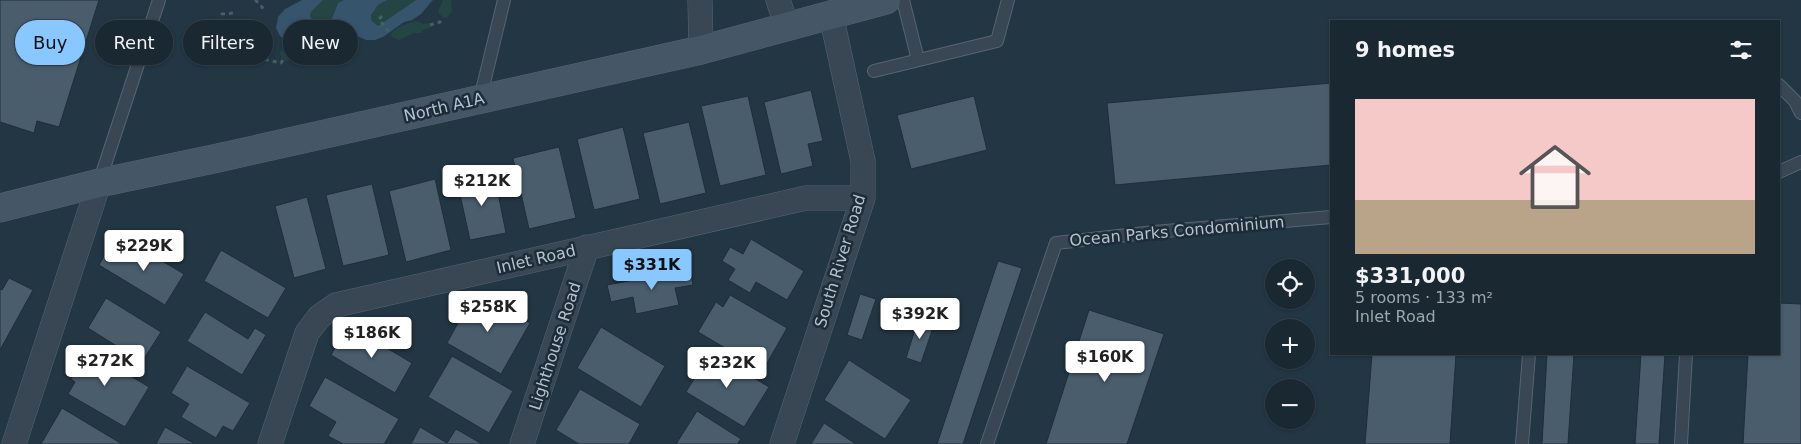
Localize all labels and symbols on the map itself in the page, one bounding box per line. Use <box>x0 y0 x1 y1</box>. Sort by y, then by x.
street label: North A1A <box>402 89 486 125</box>
pin: $212K <box>447 164 517 207</box>
street label: South River Road <box>811 192 869 330</box>
street label: Ocean Parks Condominium <box>1069 212 1285 250</box>
pin: $229K <box>109 230 179 272</box>
street label: Inlet Road <box>495 241 577 277</box>
pin: $331K <box>617 248 687 291</box>
street label: Lighthouse Road <box>525 280 585 412</box>
pin: $258K <box>453 290 523 333</box>
pin: $392K <box>885 298 955 340</box>
pin: $186K <box>337 316 407 359</box>
pin: $160K <box>1070 340 1140 383</box>
pin: $272K <box>70 344 140 387</box>
pin: $232K <box>692 346 762 389</box>

